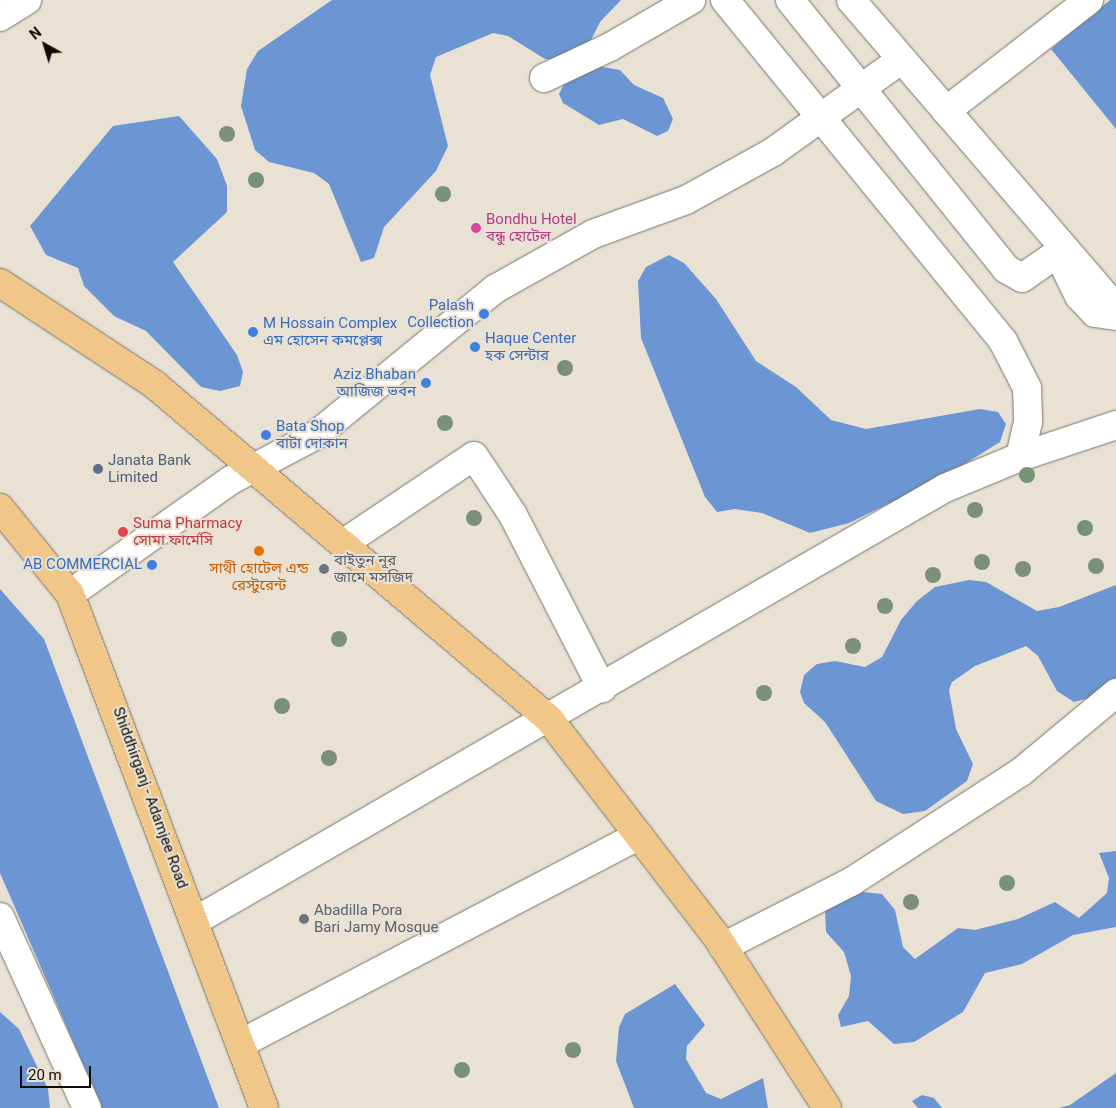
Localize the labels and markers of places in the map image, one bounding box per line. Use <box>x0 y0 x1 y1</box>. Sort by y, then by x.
place label: Bondhu Hotel বন্ধু হোটেল <box>486 210 577 245</box>
marker: Bondhu Hotel বন্ধু হোটেল <box>470 222 482 234</box>
place label: Palash Collection <box>407 296 474 331</box>
marker: Palash Collection <box>478 308 490 320</box>
place label: M Hossain Complex এম হোসেন কমপ্লেক্স <box>263 314 397 349</box>
marker: M Hossain Complex এম হোসেন কমপ্লেক্স <box>247 326 259 338</box>
place label: Haque Center হক সেন্টার <box>485 329 576 364</box>
marker: Haque Center হক সেন্টার <box>469 341 481 353</box>
place label: Aziz Bhaban আজিজ ভবন <box>333 365 416 400</box>
marker: Aziz Bhaban আজিজ ভবন <box>420 377 432 389</box>
place label: Bata Shop বাটা দোকান <box>276 417 348 452</box>
marker: Bata Shop বাটা দোকান <box>260 429 272 441</box>
place label: Janata Bank Limited <box>108 451 191 486</box>
marker: Janata Bank Limited <box>92 463 104 475</box>
place label: Suma Pharmacy সোমা ফার্মেসি <box>133 514 242 549</box>
marker: Suma Pharmacy সোমা ফার্মেসি <box>117 526 129 538</box>
marker: সাথী হোটেল এন্ড রেস্টুরেন্ট <box>253 545 265 557</box>
place label: বাইতুন নূর জামে মসজিদ <box>334 551 413 586</box>
place label: AB COMMERCIAL <box>23 556 142 574</box>
marker: AB COMMERCIAL <box>146 559 158 571</box>
place label: সাথী হোটেল এন্ড রেস্টুরেন্ট <box>209 559 309 594</box>
marker: বাইতুন নূর জামে মসজিদ <box>318 563 330 575</box>
place label: Abadilla Pora Bari Jamy Mosque <box>314 901 439 936</box>
marker: Abadilla Pora Bari Jamy Mosque <box>298 913 310 925</box>

